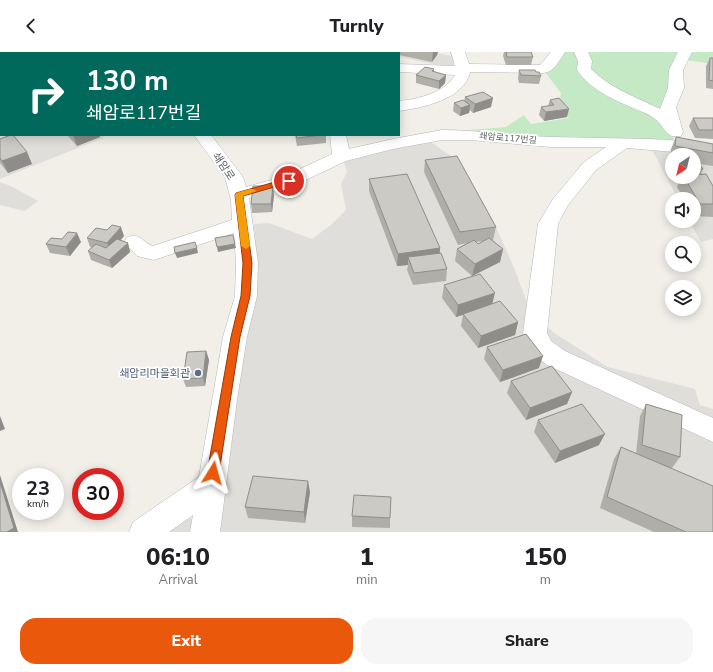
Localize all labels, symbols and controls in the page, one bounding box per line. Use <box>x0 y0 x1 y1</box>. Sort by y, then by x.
text: Turnly <box>329 14 384 38</box>
icon: back <box>20 15 42 37</box>
icon: search <box>671 15 693 37</box>
text: 130 m <box>86 62 169 100</box>
icon: right <box>20 68 72 120</box>
text: 쇄암로117번길 <box>86 101 201 125</box>
street label: 쇄암로117번길 <box>479 130 537 146</box>
north arrow <box>665 148 701 184</box>
map controls <box>665 148 701 316</box>
street label: 쇄암로 <box>209 149 238 183</box>
pin <box>272 164 306 198</box>
icon: arrive <box>278 170 300 192</box>
button: sound <box>665 192 701 228</box>
button: search <box>665 236 701 272</box>
button: layers <box>665 280 701 316</box>
place label: 쇄암리마을회관 <box>119 366 190 381</box>
marker: 쇄암리마을회관 <box>193 368 203 378</box>
position arrow <box>192 452 234 494</box>
speed limit sign: 30 <box>72 468 124 520</box>
text: 23 <box>26 475 50 502</box>
text: km/h <box>27 497 49 511</box>
text: 06:10 <box>146 541 210 573</box>
text: 1 <box>360 541 374 573</box>
text: 150 <box>524 541 567 573</box>
text: Arrival <box>158 571 198 589</box>
text: min <box>356 571 378 589</box>
text: m <box>540 571 551 589</box>
button: Exit <box>20 618 353 664</box>
button: Share <box>361 618 693 664</box>

